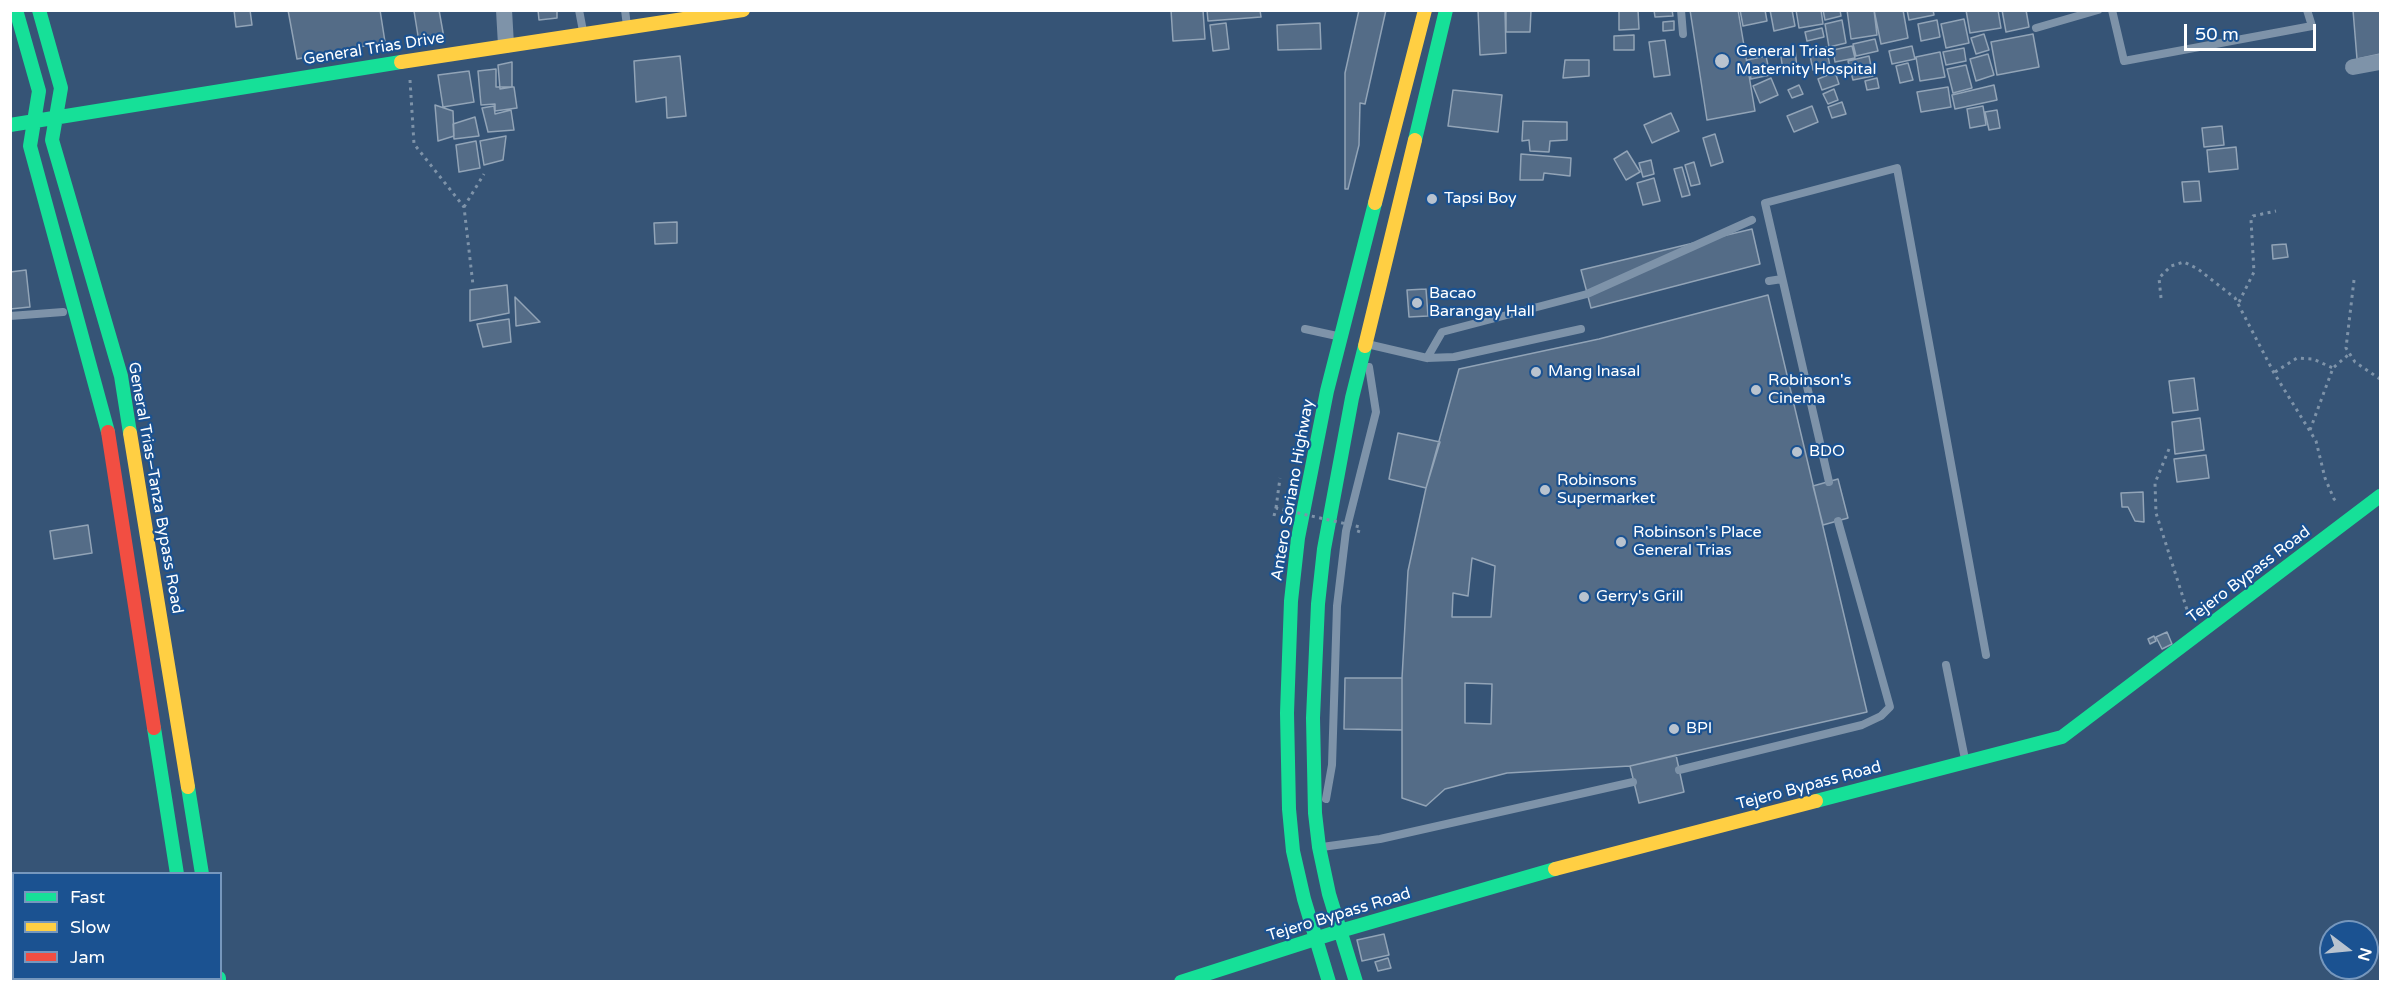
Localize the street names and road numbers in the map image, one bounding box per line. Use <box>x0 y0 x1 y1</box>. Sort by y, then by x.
street label: General Trias Drive <box>302 28 446 70</box>
street label: General Trias–Tanza Bypass Road <box>123 361 187 615</box>
street label: Antero Soriano Highway <box>1268 398 1318 582</box>
street label: Tejero Bypass Road <box>2184 523 2314 627</box>
street label: Tejero Bypass Road <box>1735 757 1883 815</box>
street label: Tejero Bypass Road <box>1265 884 1413 946</box>

